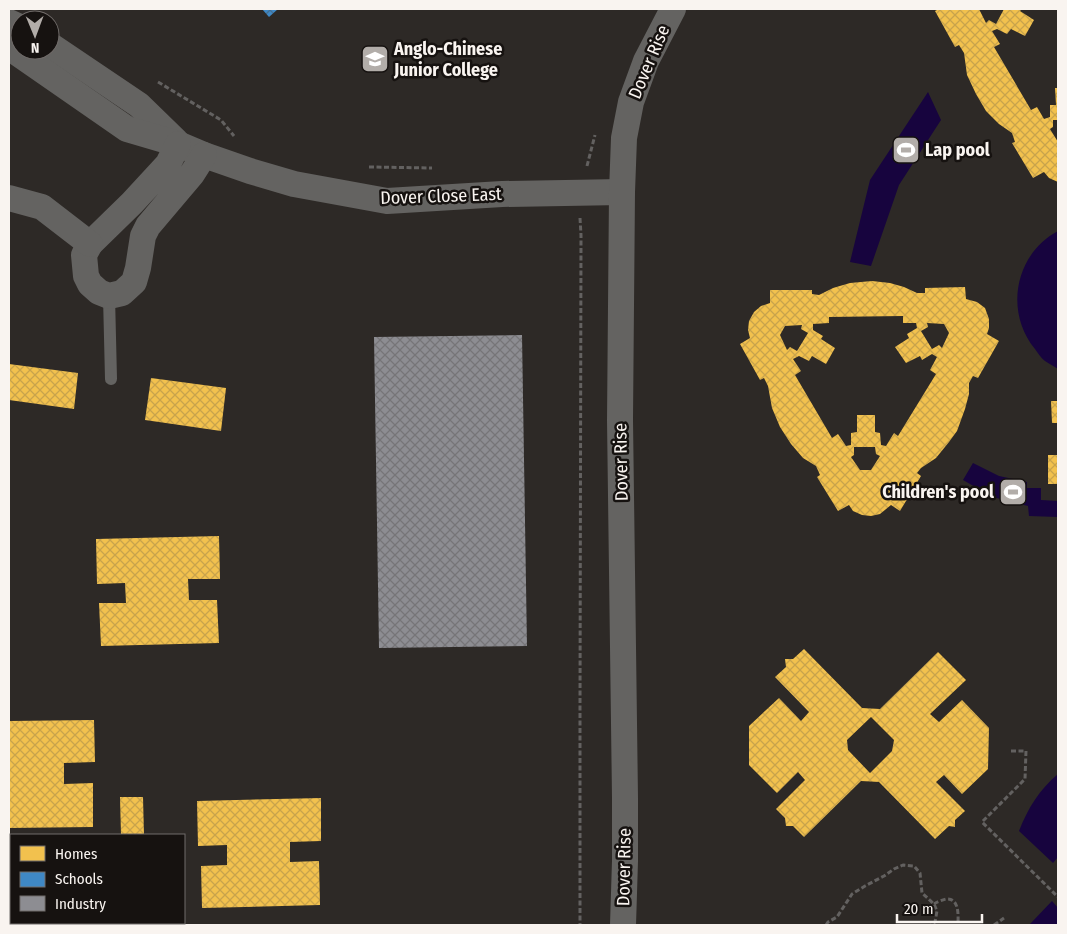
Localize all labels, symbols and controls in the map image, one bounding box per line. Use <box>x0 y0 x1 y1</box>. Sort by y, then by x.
north arrow <box>10 10 60 60</box>
street label: Dover Rise <box>624 22 674 102</box>
place label: Anglo-Chinese Junior College <box>393 38 502 81</box>
text: N <box>31 39 40 56</box>
school or university icon: Anglo-Chinese Junior College <box>360 44 390 74</box>
sports icon: Lap pool <box>891 135 921 165</box>
place label: Lap pool <box>925 139 990 161</box>
street label: Dover Close East <box>380 183 502 209</box>
street label: Dover Rise <box>609 423 633 501</box>
sports icon: Children's pool <box>998 477 1028 507</box>
place label: Children's pool <box>882 481 994 503</box>
street label: Dover Rise <box>612 828 636 906</box>
legend <box>10 834 185 924</box>
text: Homes <box>55 845 97 863</box>
text: Schools <box>55 870 103 888</box>
scale bar <box>897 892 982 924</box>
text: Industry <box>55 895 106 913</box>
text: 20 m <box>904 900 934 918</box>

